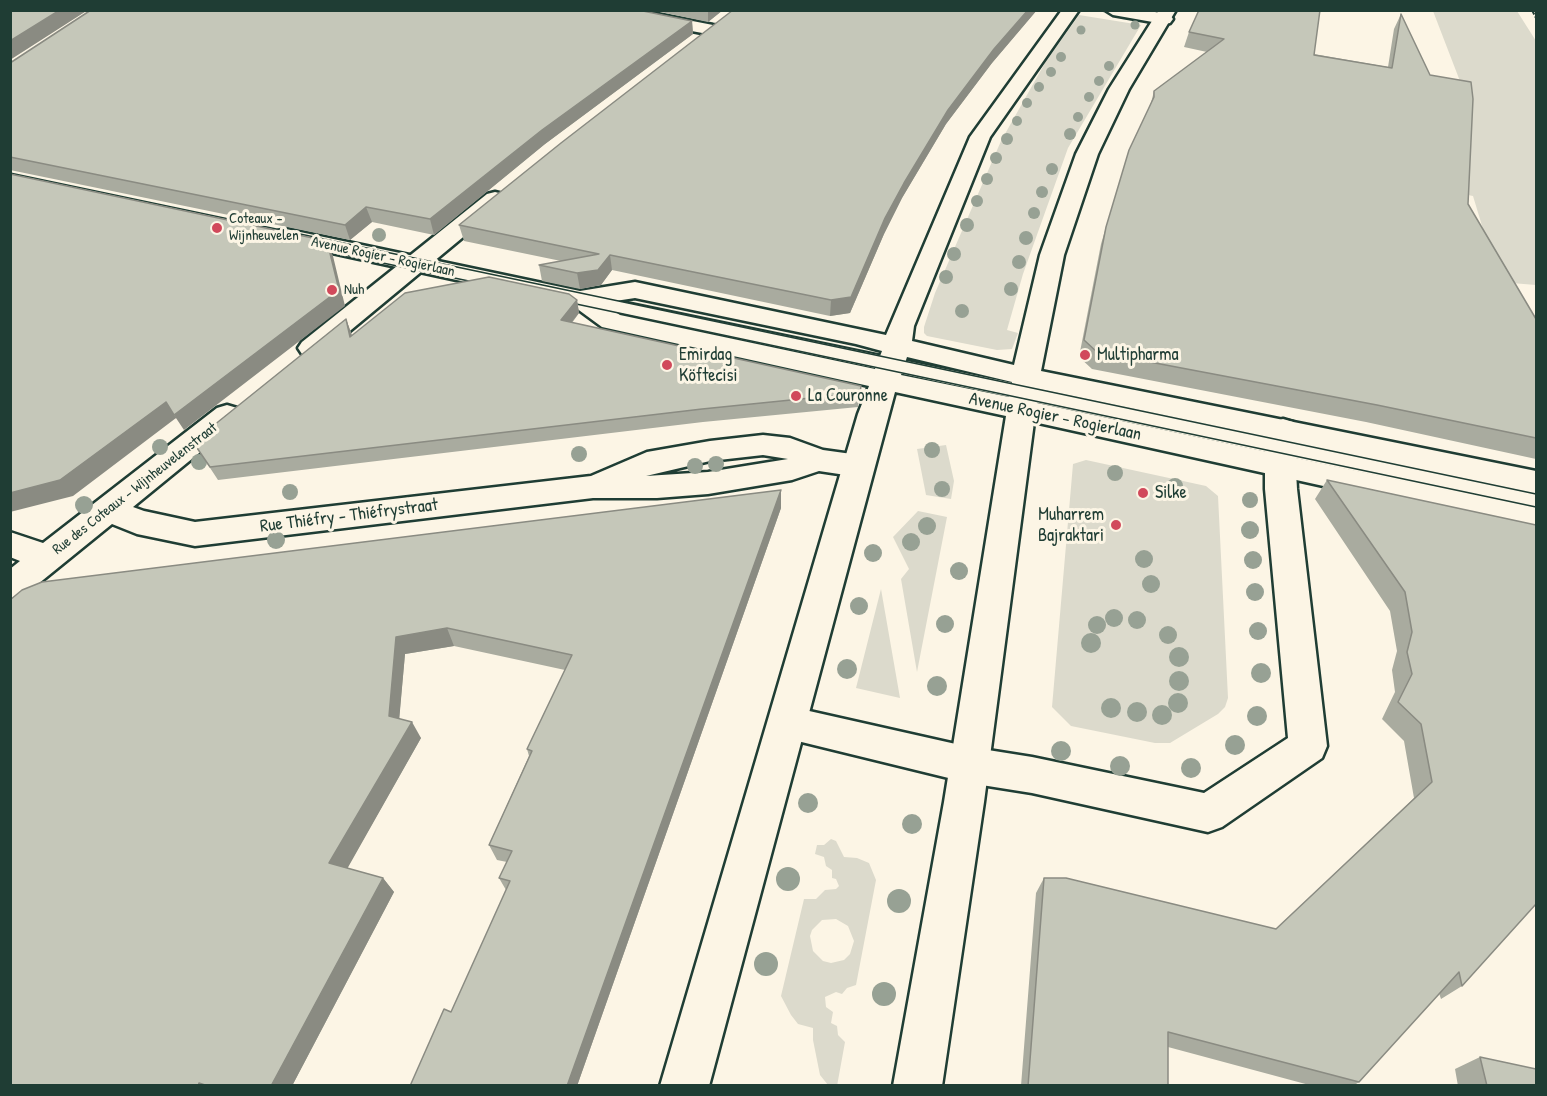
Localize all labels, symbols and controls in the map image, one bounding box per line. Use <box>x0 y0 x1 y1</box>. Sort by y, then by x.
place label: Coteaux - Wijnheuvelen <box>229 210 299 245</box>
marker: Coteaux - Wijnheuvelen <box>210 221 224 235</box>
street label: Avenue Rogier - Rogierlaan <box>310 233 456 281</box>
place label: Nuh <box>344 281 364 299</box>
marker: Nuh <box>325 283 339 297</box>
place label: Emirdag Köftecisi <box>679 344 737 386</box>
place label: Multipharma <box>1097 344 1178 366</box>
marker: Multipharma <box>1078 348 1092 362</box>
marker: Emirdag Köftecisi <box>660 358 674 372</box>
place label: La Couronne <box>808 385 888 407</box>
street label: Avenue Rogier - Rogierlaan <box>967 388 1143 446</box>
marker: La Couronne <box>789 389 803 403</box>
street label: Rue des Coteaux - Wijnheuvelenstraat <box>49 419 221 559</box>
place label: Silke <box>1155 482 1187 504</box>
marker: Silke <box>1136 486 1150 500</box>
street label: Rue Thiéfry - Thiéfrystraat <box>259 494 439 538</box>
place label: Muharrem Bajraktari <box>1038 504 1104 546</box>
marker: Muharrem Bajraktari <box>1109 518 1123 532</box>

